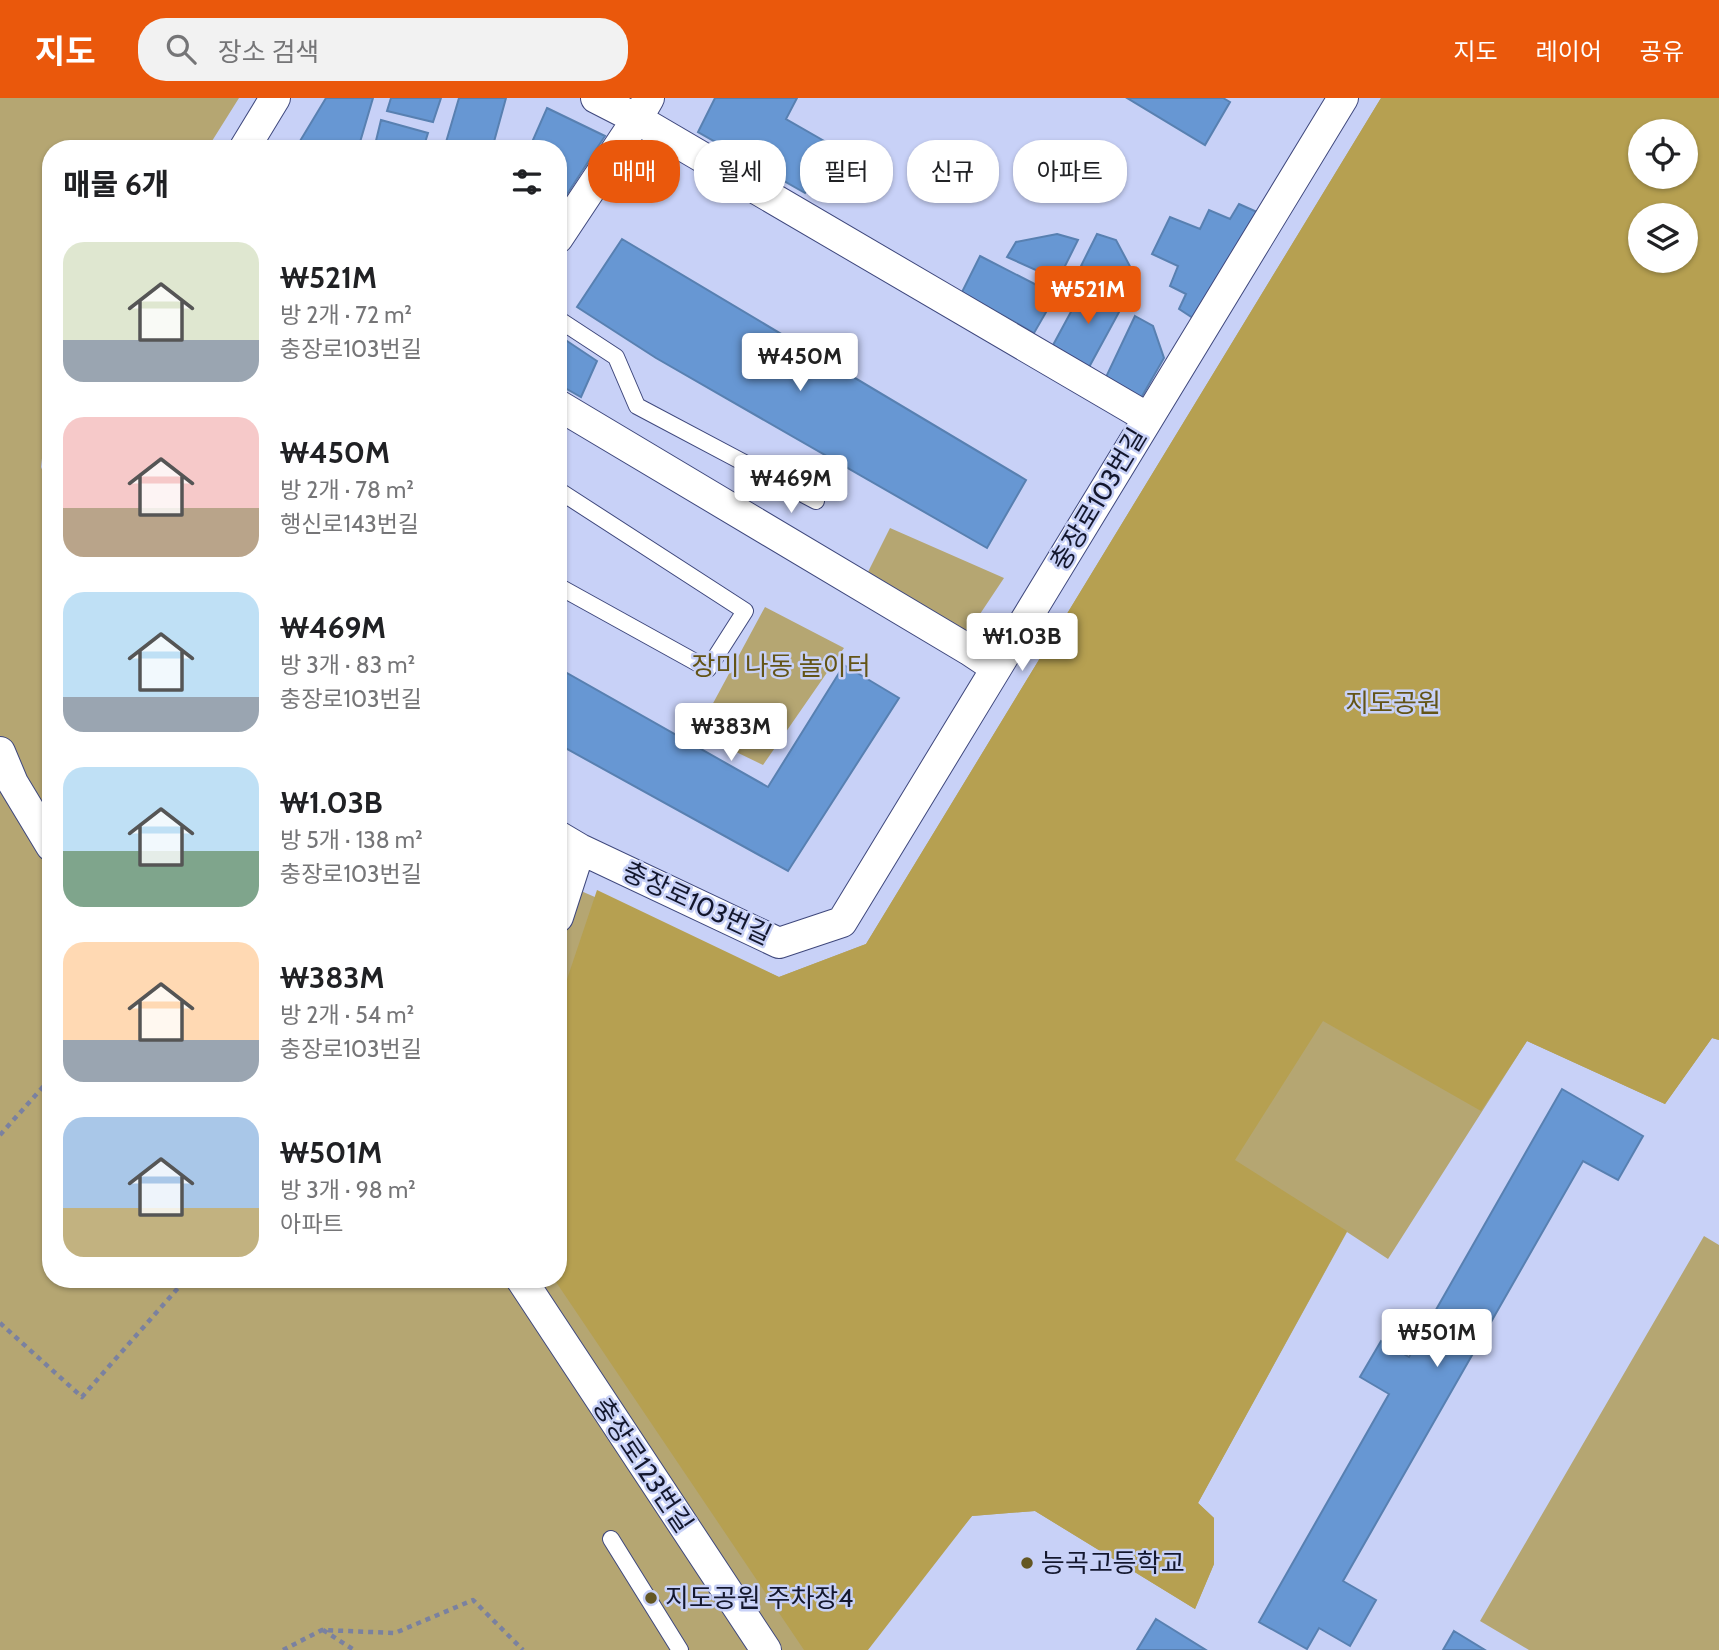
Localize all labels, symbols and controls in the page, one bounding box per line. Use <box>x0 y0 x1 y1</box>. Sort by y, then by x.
search box <box>138 18 628 81</box>
icon: search <box>162 30 200 68</box>
text: 지도 <box>35 31 96 71</box>
text: 장소 검색 <box>218 36 319 68</box>
text: 지도 <box>1453 37 1498 66</box>
text: 레이어 <box>1536 37 1602 66</box>
text: 공유 <box>1640 37 1684 66</box>
map controls <box>1628 119 1698 273</box>
button: locate <box>1628 119 1698 189</box>
chip: 매매 <box>588 140 680 203</box>
chip: 월세 <box>694 140 786 203</box>
chip: 필터 <box>800 140 893 203</box>
chip: 신규 <box>907 140 999 203</box>
chip: 아파트 <box>1013 140 1127 203</box>
icon: filters <box>508 163 546 201</box>
text: 매물 6개 <box>63 166 169 203</box>
button: layers <box>1628 203 1698 273</box>
text: ₩521M <box>280 259 377 296</box>
pin: ₩521M <box>1039 266 1137 326</box>
icon: home <box>119 270 203 354</box>
text: ₩521M <box>1051 275 1125 303</box>
text: 방 2개 · 72 m² <box>280 301 412 329</box>
pin: ₩450M <box>751 334 849 393</box>
text: 충장로103번길 <box>280 335 422 363</box>
text: ₩450M <box>758 342 842 370</box>
street label: 충장로103번길 <box>1043 422 1153 576</box>
text: ₩450M <box>280 434 390 471</box>
icon: home <box>119 445 203 529</box>
pin: ₩469M <box>742 456 840 515</box>
text: ₩469M <box>750 464 832 492</box>
text: 방 2개 · 78 m² <box>280 476 414 504</box>
text: 행신로143번길 <box>280 510 419 538</box>
text: ₩469M <box>280 609 386 646</box>
pin: ₩1.03B <box>965 614 1079 673</box>
icon: home <box>119 620 203 704</box>
text: ₩1.03B <box>983 622 1061 650</box>
park label: 장미 나동 놀이터 <box>691 650 871 682</box>
text: 방 3개 · 83 m² <box>280 651 415 679</box>
text: 충장로103번길 <box>280 685 422 713</box>
park label: 지도공원 <box>1345 687 1441 719</box>
pin: ₩383M <box>682 704 780 763</box>
text: ₩383M <box>691 712 771 740</box>
text: ₩1.03B <box>280 784 383 821</box>
icon: home <box>119 795 203 879</box>
text: 방 5개 · 138 m² <box>280 826 423 854</box>
street label: 충장로103번길 <box>618 855 776 951</box>
text: 충장로103번길 <box>280 860 422 888</box>
text: ₩383M <box>280 959 384 996</box>
icon: home <box>119 970 203 1054</box>
text: 방 2개 · 54 m² <box>280 1001 414 1029</box>
text: 충장로103번길 <box>280 1035 422 1063</box>
text: ₩501M <box>280 1134 382 1171</box>
icon: home <box>119 1145 203 1229</box>
text: 방 3개 · 98 m² <box>280 1176 416 1204</box>
text: 아파트 <box>280 1210 343 1238</box>
pin: ₩501M <box>1388 1310 1486 1369</box>
text: ₩501M <box>1398 1318 1476 1346</box>
street label: 충장로123번길 <box>586 1391 700 1539</box>
place label: 능곡고등학교 <box>1041 1547 1185 1579</box>
marker: 능곡고등학교 <box>1019 1555 1035 1571</box>
place label: 지도공원 주차장4 <box>665 1582 853 1614</box>
marker: 지도공원 주차장4 <box>643 1590 659 1606</box>

